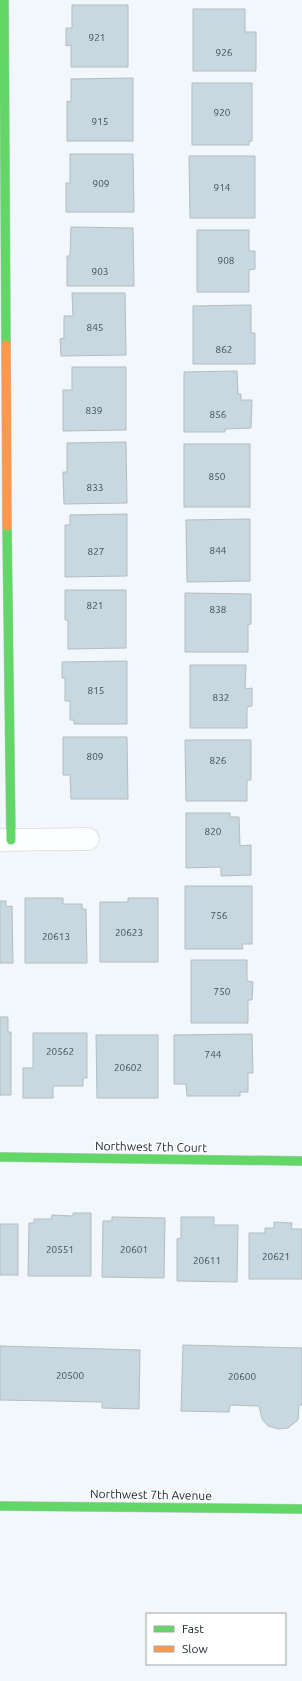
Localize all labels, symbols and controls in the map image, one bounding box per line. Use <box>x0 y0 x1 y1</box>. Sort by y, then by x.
house number: 921 <box>89 32 105 43</box>
house number: 926 <box>216 47 233 58</box>
house number: 920 <box>214 107 231 118</box>
house number: 915 <box>92 116 108 127</box>
house number: 909 <box>93 178 109 189</box>
house number: 914 <box>214 182 231 193</box>
house number: 908 <box>218 255 235 266</box>
house number: 903 <box>92 266 108 277</box>
house number: 845 <box>87 322 103 333</box>
house number: 862 <box>216 344 232 355</box>
house number: 839 <box>86 405 102 416</box>
house number: 856 <box>210 409 227 420</box>
house number: 850 <box>209 471 226 482</box>
house number: 833 <box>87 482 103 493</box>
house number: 844 <box>210 545 227 556</box>
house number: 827 <box>88 546 104 557</box>
house number: 821 <box>87 600 103 611</box>
house number: 838 <box>210 604 227 615</box>
house number: 815 <box>88 685 104 696</box>
house number: 832 <box>213 692 229 703</box>
house number: 809 <box>87 751 103 762</box>
house number: 826 <box>210 755 227 766</box>
house number: 820 <box>205 826 222 837</box>
house number: 756 <box>211 910 228 921</box>
house number: 20623 <box>115 927 143 938</box>
house number: 20613 <box>42 931 70 942</box>
house number: 750 <box>214 986 231 997</box>
house number: 20562 <box>46 1046 74 1057</box>
house number: 744 <box>205 1049 222 1060</box>
house number: 20602 <box>114 1062 142 1073</box>
street label: Northwest 7th Court <box>95 1139 207 1154</box>
house number: 20551 <box>46 1244 74 1255</box>
house number: 20601 <box>120 1244 148 1255</box>
house number: 20621 <box>262 1251 290 1262</box>
house number: 20611 <box>193 1255 221 1266</box>
house number: 20500 <box>56 1370 84 1381</box>
house number: 20600 <box>228 1371 256 1382</box>
street label: Northwest 7th Avenue <box>90 1487 212 1502</box>
legend <box>146 1613 286 1665</box>
text: Fast <box>182 1622 204 1635</box>
text: Slow <box>182 1642 208 1655</box>

